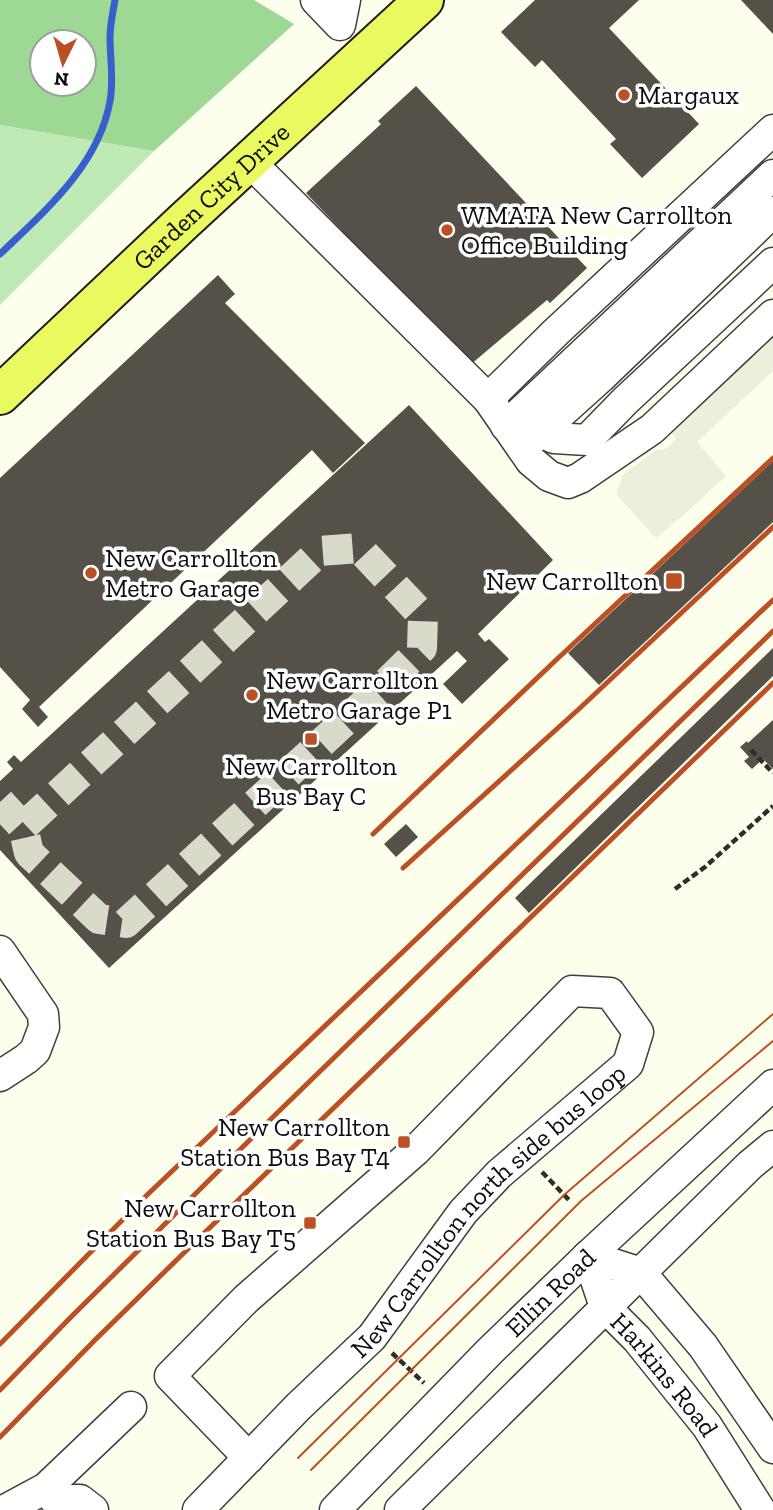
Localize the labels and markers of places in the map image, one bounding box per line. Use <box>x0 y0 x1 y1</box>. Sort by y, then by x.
place label: Margaux <box>638 79 739 111</box>
marker: Margaux <box>616 87 632 103</box>
place label: WMATA New Carrollton Office Building <box>461 199 732 261</box>
marker: WMATA New Carrollton Office Building <box>439 222 455 238</box>
place label: New Carrollton Metro Garage <box>105 542 277 604</box>
marker: New Carrollton Metro Garage <box>83 565 99 581</box>
place label: New Carrollton <box>486 565 658 597</box>
marker: New Carrollton <box>664 571 684 591</box>
place label: New Carrollton Metro Garage P1 <box>266 664 452 726</box>
marker: New Carrollton Metro Garage P1 <box>244 687 260 703</box>
marker: New Carrollton Bus Bay C <box>303 731 319 747</box>
place label: New Carrollton Bus Bay C <box>225 750 397 812</box>
place label: New Carrollton Station Bus Bay T4 <box>180 1111 390 1173</box>
marker: New Carrollton Station Bus Bay T4 <box>396 1134 412 1150</box>
place label: New Carrollton Station Bus Bay T5 <box>86 1192 296 1254</box>
marker: New Carrollton Station Bus Bay T5 <box>302 1215 318 1231</box>

